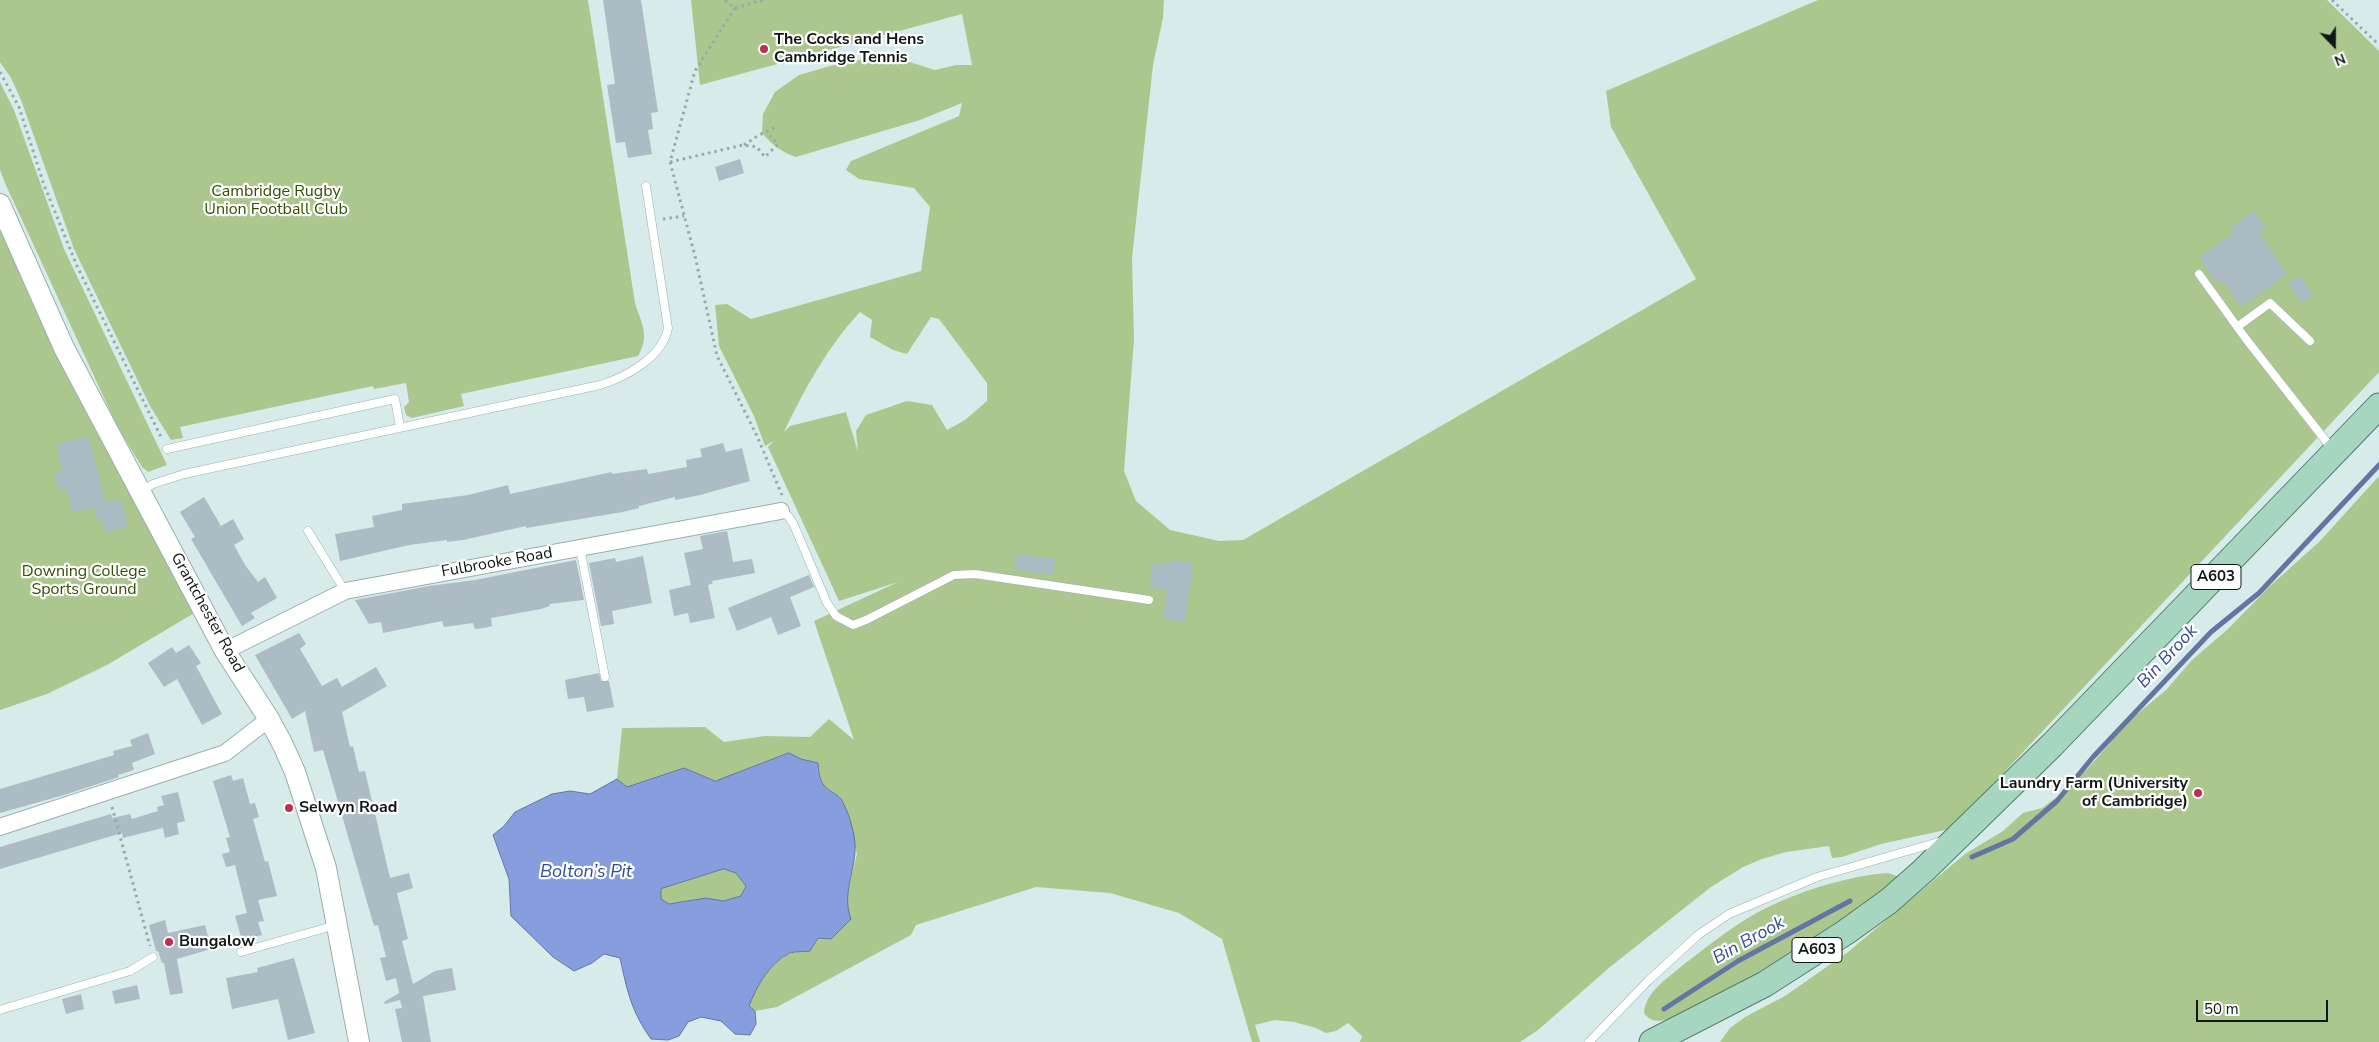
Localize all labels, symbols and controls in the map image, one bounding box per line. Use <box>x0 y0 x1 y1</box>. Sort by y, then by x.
north arrow <box>2309 20 2359 70</box>
place label: The Cocks and Hens Cambridge Tennis <box>774 30 924 68</box>
marker: The Cocks and Hens Cambridge Tennis <box>758 43 770 55</box>
text: N <box>2331 49 2348 70</box>
park label: Cambridge Rugby Union Football Club <box>204 182 348 220</box>
street label: Fulbrooke Road <box>440 544 554 582</box>
street label: Grantchester Road <box>166 550 248 676</box>
park label: Downing College Sports Ground <box>22 562 146 600</box>
road number: A603 <box>2191 564 2241 590</box>
water label: Bin Brook <box>2133 621 2203 693</box>
place label: Laundry Farm (University of Cambridge) <box>2000 774 2188 812</box>
marker: Laundry Farm (University of Cambridge) <box>2192 787 2204 799</box>
place label: Selwyn Road <box>299 798 397 818</box>
marker: Selwyn Road <box>283 802 295 814</box>
water label: Bolton’s Pit <box>540 862 632 884</box>
water label: Bin Brook <box>1709 912 1789 970</box>
place label: Bungalow <box>179 932 255 952</box>
marker: Bungalow <box>163 936 175 948</box>
road number: A603 <box>1792 938 1842 962</box>
scale bar <box>2199 990 2332 1022</box>
text: 50 m <box>2204 999 2239 1019</box>

